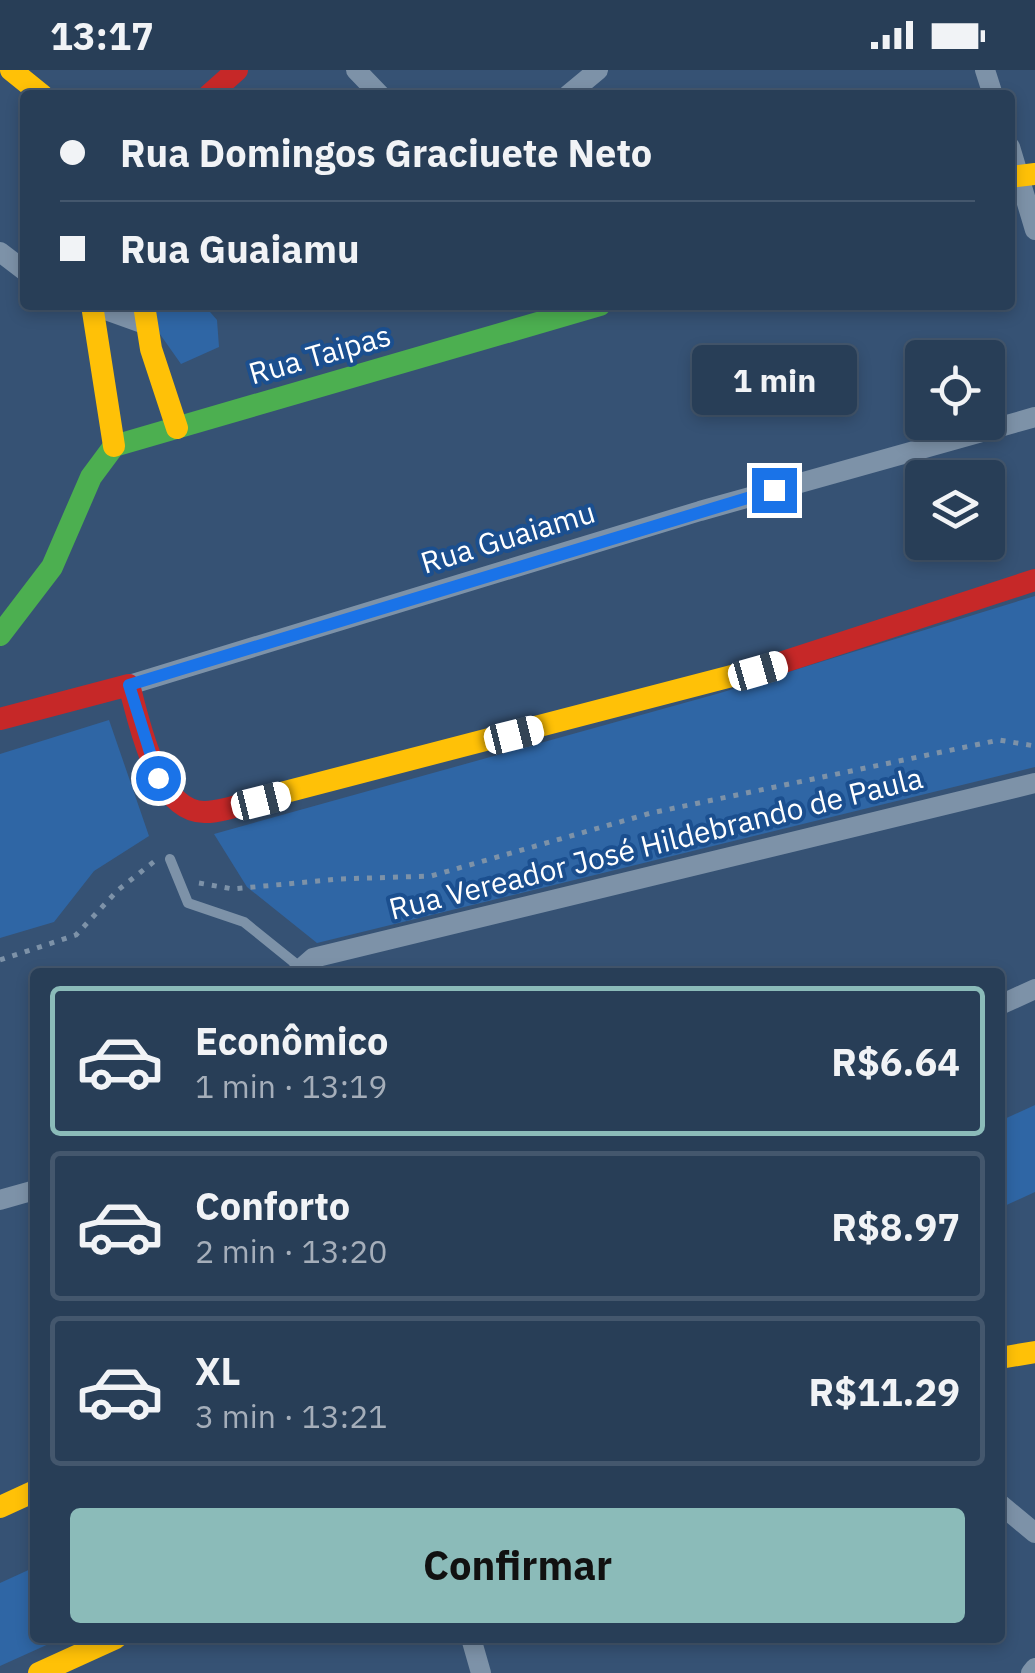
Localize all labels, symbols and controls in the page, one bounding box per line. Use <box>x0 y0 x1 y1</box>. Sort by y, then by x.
text: 13:17 <box>50 11 154 60</box>
text: Rua Domingos Graciuete Neto <box>120 128 652 177</box>
text: Rua Guaiamu <box>120 224 360 273</box>
street label: Rua Taipas <box>244 315 395 392</box>
map controls <box>905 340 1005 560</box>
button: locate <box>905 340 1005 440</box>
callout: 1 min <box>692 345 856 415</box>
text: 1 min <box>733 359 816 401</box>
button: layers <box>905 460 1005 560</box>
route end <box>752 468 797 513</box>
street label: Rua Guaiamu <box>416 492 599 582</box>
car <box>725 648 791 694</box>
car <box>481 713 547 757</box>
route start <box>136 756 181 801</box>
street label: Rua Vereador José Hildebrando de Paula <box>385 757 926 928</box>
car <box>228 779 294 823</box>
icon: car <box>75 1016 165 1106</box>
text: Econômico <box>195 1016 388 1065</box>
text: R$6.64 <box>831 1037 960 1086</box>
text: 1 min · 13:19 <box>195 1065 388 1107</box>
icon: car <box>75 1181 165 1271</box>
text: Conforto <box>195 1181 350 1230</box>
text: R$8.97 <box>831 1202 960 1251</box>
text: 2 min · 13:20 <box>195 1230 388 1272</box>
icon: car <box>75 1346 165 1436</box>
text: XL <box>195 1346 241 1395</box>
text: R$11.29 <box>809 1367 960 1416</box>
text: 3 min · 13:21 <box>195 1395 388 1437</box>
button: Confirmar <box>70 1508 965 1623</box>

